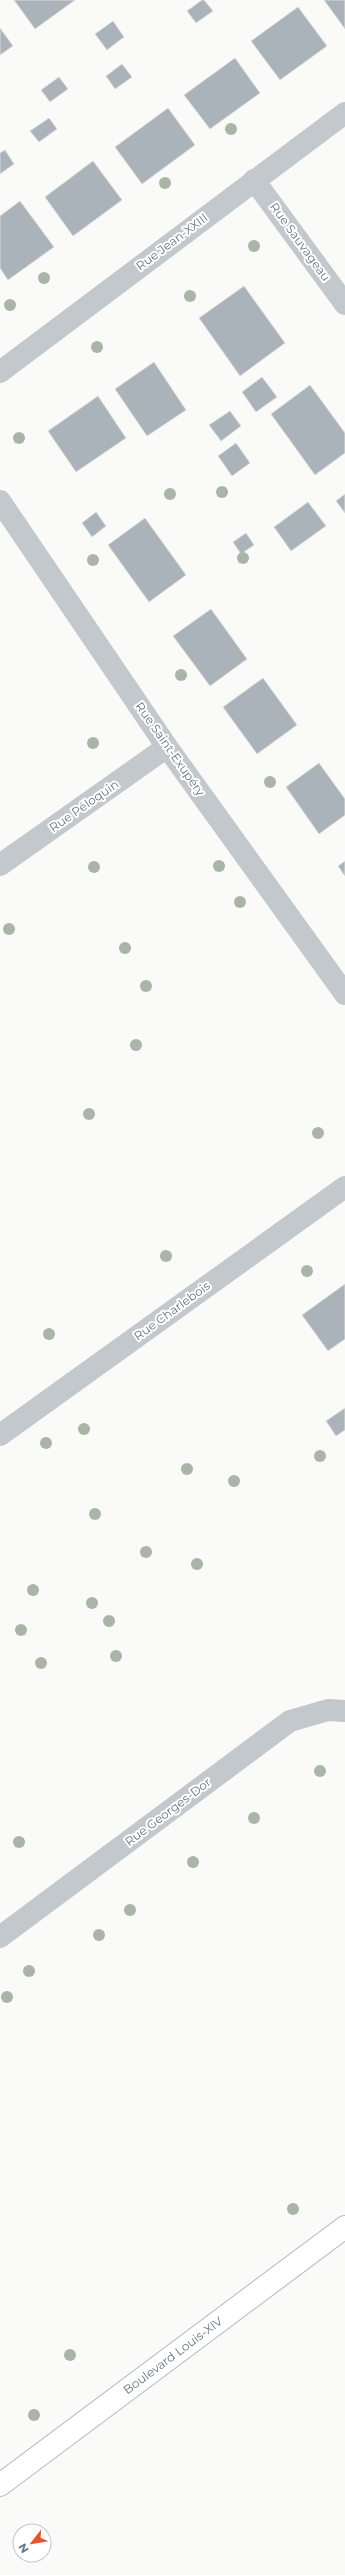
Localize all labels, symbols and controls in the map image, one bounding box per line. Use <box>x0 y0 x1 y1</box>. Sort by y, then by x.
street label: Rue Sauvageau <box>267 199 334 284</box>
street label: Rue Jean-XXIII <box>133 210 211 273</box>
street label: Rue Saint-Exupéry <box>132 699 209 799</box>
street label: Rue Péloquin <box>46 776 121 835</box>
street label: Rue Charlebois <box>131 1278 213 1343</box>
street label: Rue Georges-Dor <box>122 1774 214 1849</box>
street label: Boulevard Louis-XIV <box>120 2313 226 2397</box>
north arrow <box>12 2523 52 2563</box>
text: N <box>15 2541 32 2556</box>

